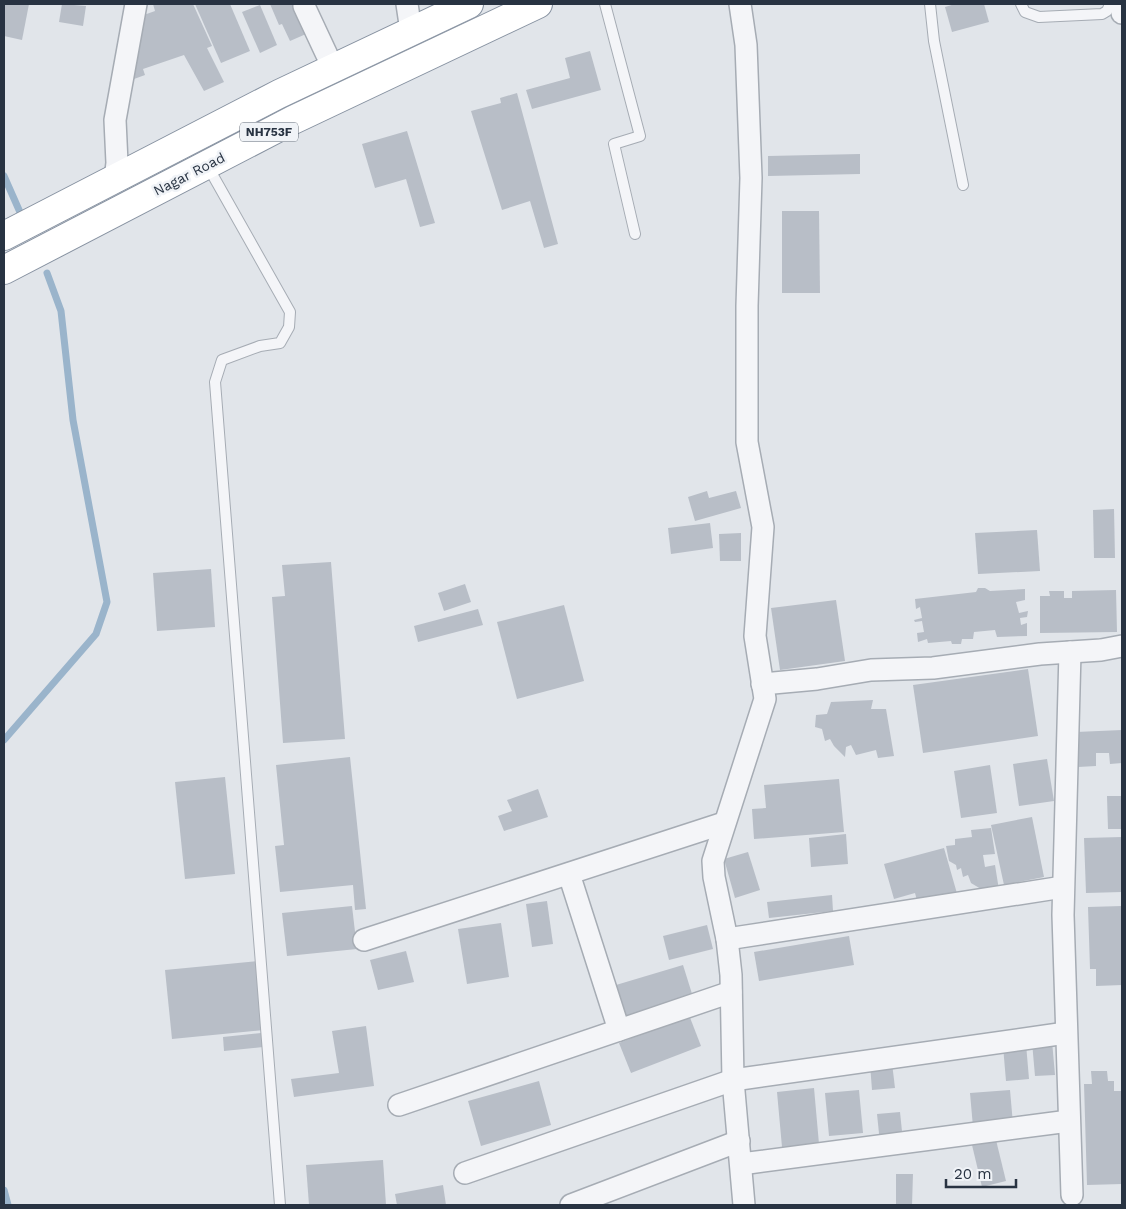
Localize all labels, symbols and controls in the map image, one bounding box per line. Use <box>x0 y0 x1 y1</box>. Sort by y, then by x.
road number: NH753F <box>240 122 298 142</box>
street label: Nagar Road <box>151 149 227 199</box>
scale bar <box>946 1156 1016 1188</box>
text: 20 m <box>954 1165 992 1183</box>

